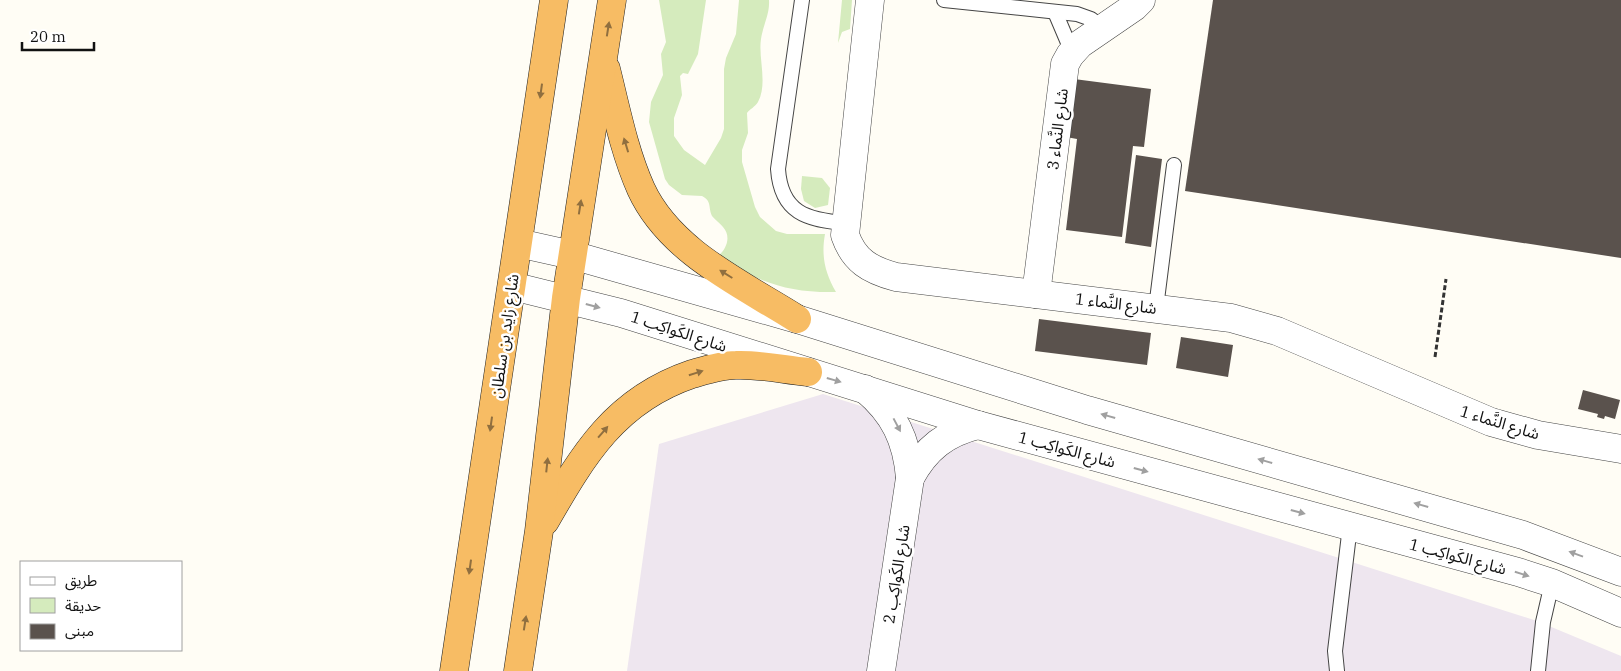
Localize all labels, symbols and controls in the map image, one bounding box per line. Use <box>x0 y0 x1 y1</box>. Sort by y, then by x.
scale bar <box>22 20 95 52</box>
one-way arrow <box>604 20 612 36</box>
text: 20 m <box>30 27 66 46</box>
one-way arrow <box>536 83 544 99</box>
street label: شارع النَّماء 3 <box>1042 87 1075 171</box>
one-way arrow <box>621 137 629 152</box>
one-way arrow <box>576 199 584 215</box>
one-way arrow <box>720 270 733 279</box>
street label: شارع زايد بن سلطان <box>485 273 526 400</box>
street label: شارع النَّماء 1 <box>1074 288 1158 321</box>
one-way arrow <box>586 302 601 310</box>
street label: شارع الكَواكِب 1 <box>628 306 730 359</box>
one-way arrow <box>689 369 704 377</box>
one-way arrow <box>827 376 842 384</box>
street label: شارع النَّماء 1 <box>1457 400 1542 446</box>
one-way arrow <box>1101 412 1116 420</box>
one-way arrow <box>487 417 495 433</box>
one-way arrow <box>893 418 901 432</box>
one-way arrow <box>598 425 609 438</box>
street label: شارع الكَواكِب 1 <box>1015 426 1118 474</box>
one-way arrow <box>1257 456 1272 464</box>
one-way arrow <box>543 457 551 473</box>
one-way arrow <box>1134 466 1149 474</box>
one-way arrow <box>1413 501 1428 509</box>
one-way arrow <box>1291 509 1306 517</box>
street label: شارع الكَواكِب 2 <box>878 523 917 625</box>
street label: شارع الكَواكِب 1 <box>1406 533 1509 581</box>
one-way arrow <box>1568 550 1583 557</box>
one-way arrow <box>466 559 474 575</box>
legend <box>20 561 182 651</box>
one-way arrow <box>1515 570 1530 578</box>
text: طريق <box>65 571 97 591</box>
text: حديقة <box>65 596 101 615</box>
one-way arrow <box>522 614 530 630</box>
text: مبنى <box>65 621 94 640</box>

